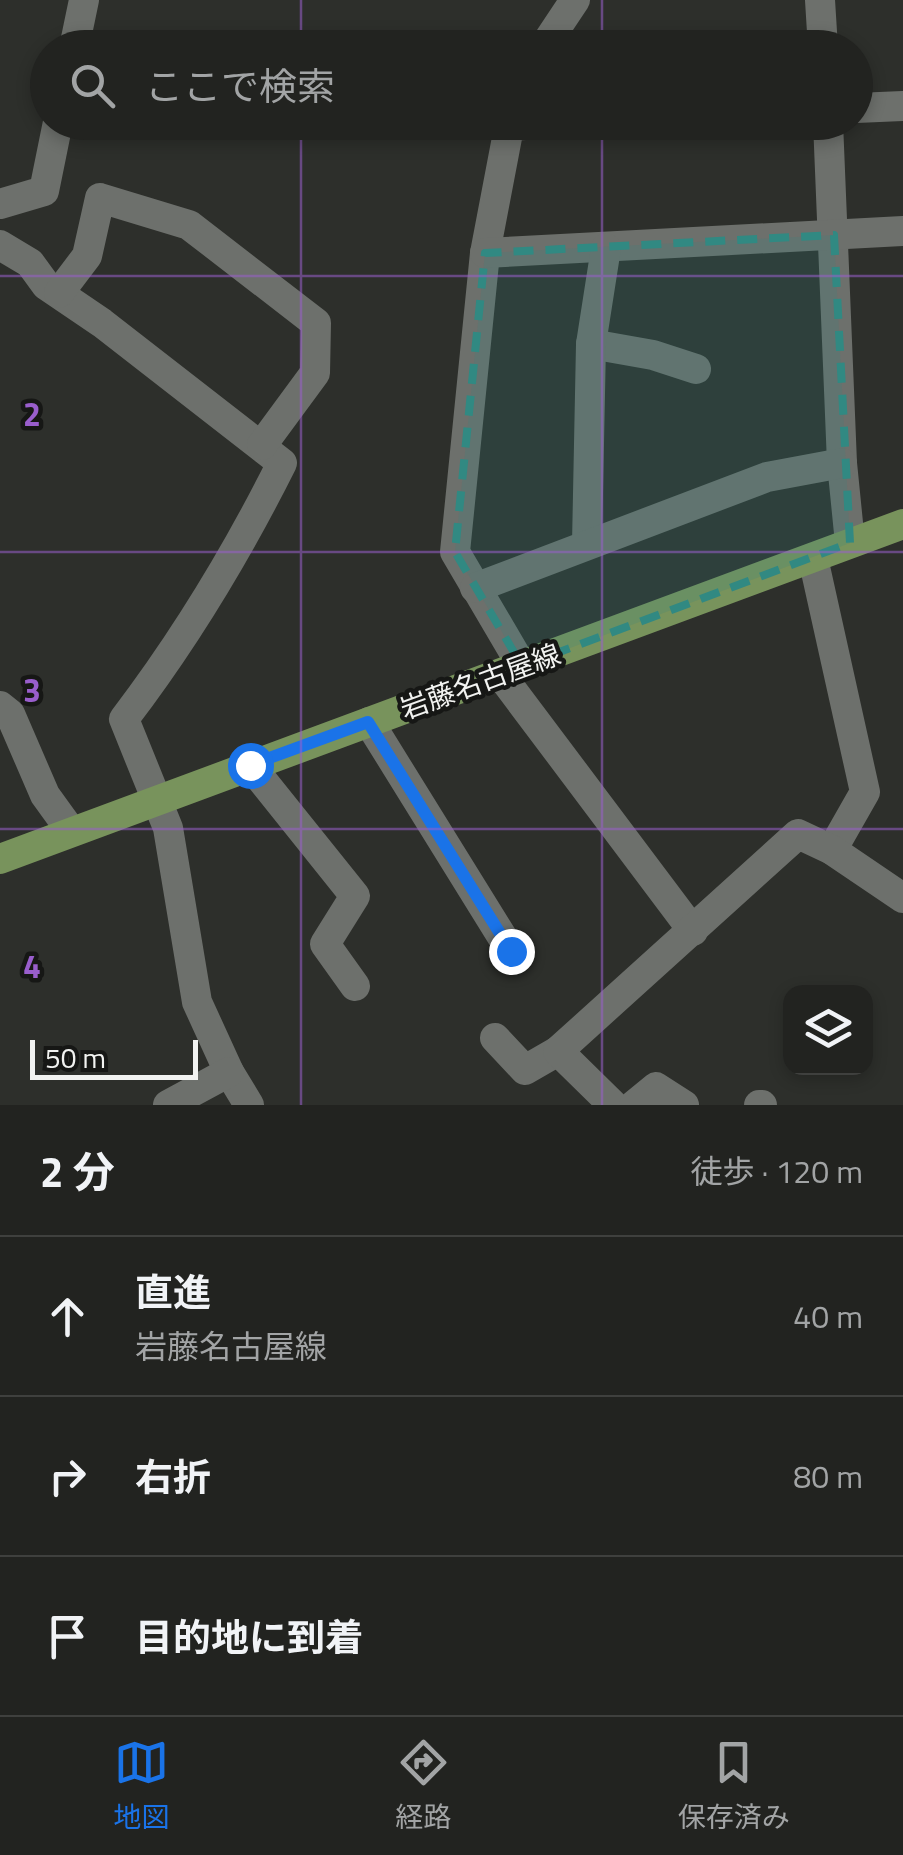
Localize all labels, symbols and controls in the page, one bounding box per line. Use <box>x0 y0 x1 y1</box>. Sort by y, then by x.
search box <box>30 30 873 140</box>
text: ここで検索 <box>145 57 335 115</box>
icon: search <box>65 58 120 113</box>
text: 2 <box>23 390 41 438</box>
street label: 岩藤名古屋線 <box>394 632 566 730</box>
text: 3 <box>23 666 41 714</box>
route start <box>228 743 274 789</box>
route end <box>489 929 535 975</box>
text: 4 <box>23 942 41 990</box>
map controls <box>783 985 873 1075</box>
button: layers <box>783 985 873 1075</box>
scale bar <box>30 1035 198 1080</box>
text: 50 m <box>45 1036 106 1079</box>
text: 2 分 <box>40 1139 115 1203</box>
text: 徒歩 · 120 m <box>690 1147 863 1195</box>
text: 直進 <box>135 1263 211 1321</box>
icon: ahead <box>40 1289 95 1344</box>
text: 40 m <box>793 1292 863 1340</box>
text: 岩藤名古屋線 <box>135 1322 327 1370</box>
text: 右折 <box>135 1448 211 1506</box>
icon: right <box>40 1449 95 1504</box>
text: 80 m <box>793 1452 863 1500</box>
text: 目的地に到着 <box>135 1608 363 1666</box>
icon: arrive <box>40 1609 95 1664</box>
tab: 地図 <box>113 1735 169 1838</box>
tab: 経路 <box>395 1735 452 1838</box>
tab: 保存済み <box>678 1735 790 1838</box>

